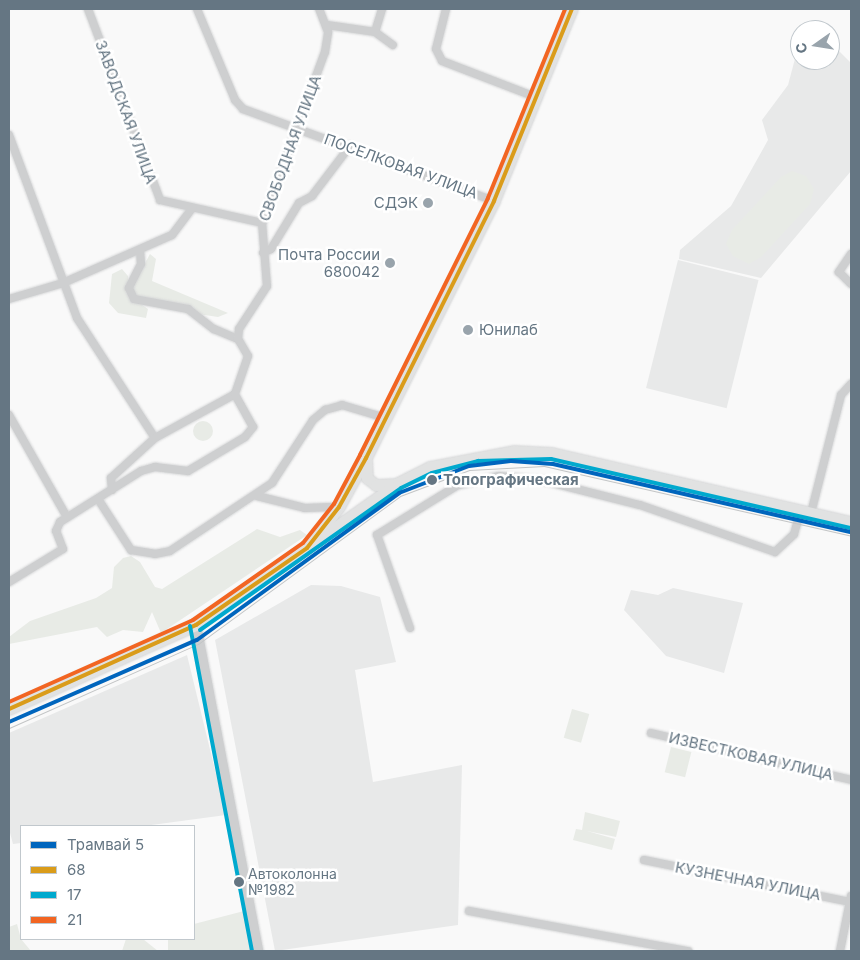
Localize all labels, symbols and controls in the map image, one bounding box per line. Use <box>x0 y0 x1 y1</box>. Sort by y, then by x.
north arrow <box>790 20 840 70</box>
street label: ЗАВОДСКАЯ УЛИЦА <box>92 38 160 186</box>
text: С <box>791 41 810 55</box>
street label: СВОБОДНАЯ УЛИЦА <box>255 72 325 224</box>
street label: ПОСЕЛКОВАЯ УЛИЦА <box>322 130 480 202</box>
place label: СДЭК <box>374 194 418 212</box>
marker: СДЭК <box>422 197 434 209</box>
place label: Почта России 680042 <box>278 245 380 280</box>
marker: Почта России 680042 <box>384 257 396 269</box>
place label: Юнилаб <box>479 321 538 339</box>
marker: Юнилаб <box>461 323 475 337</box>
place label: Топографическая <box>443 471 579 489</box>
marker: Топографическая <box>425 473 439 487</box>
street label: ИЗВЕСТКОВАЯ УЛИЦА <box>667 728 835 784</box>
legend <box>20 825 195 940</box>
text: Трамвай 5 <box>67 835 144 854</box>
street label: КУЗНЕЧНАЯ УЛИЦА <box>674 858 822 904</box>
text: 68 <box>67 860 86 879</box>
place label: Автоколонна №1982 <box>248 866 337 899</box>
marker: Автоколонна №1982 <box>234 877 244 887</box>
text: 17 <box>67 885 82 904</box>
text: 21 <box>67 910 82 929</box>

